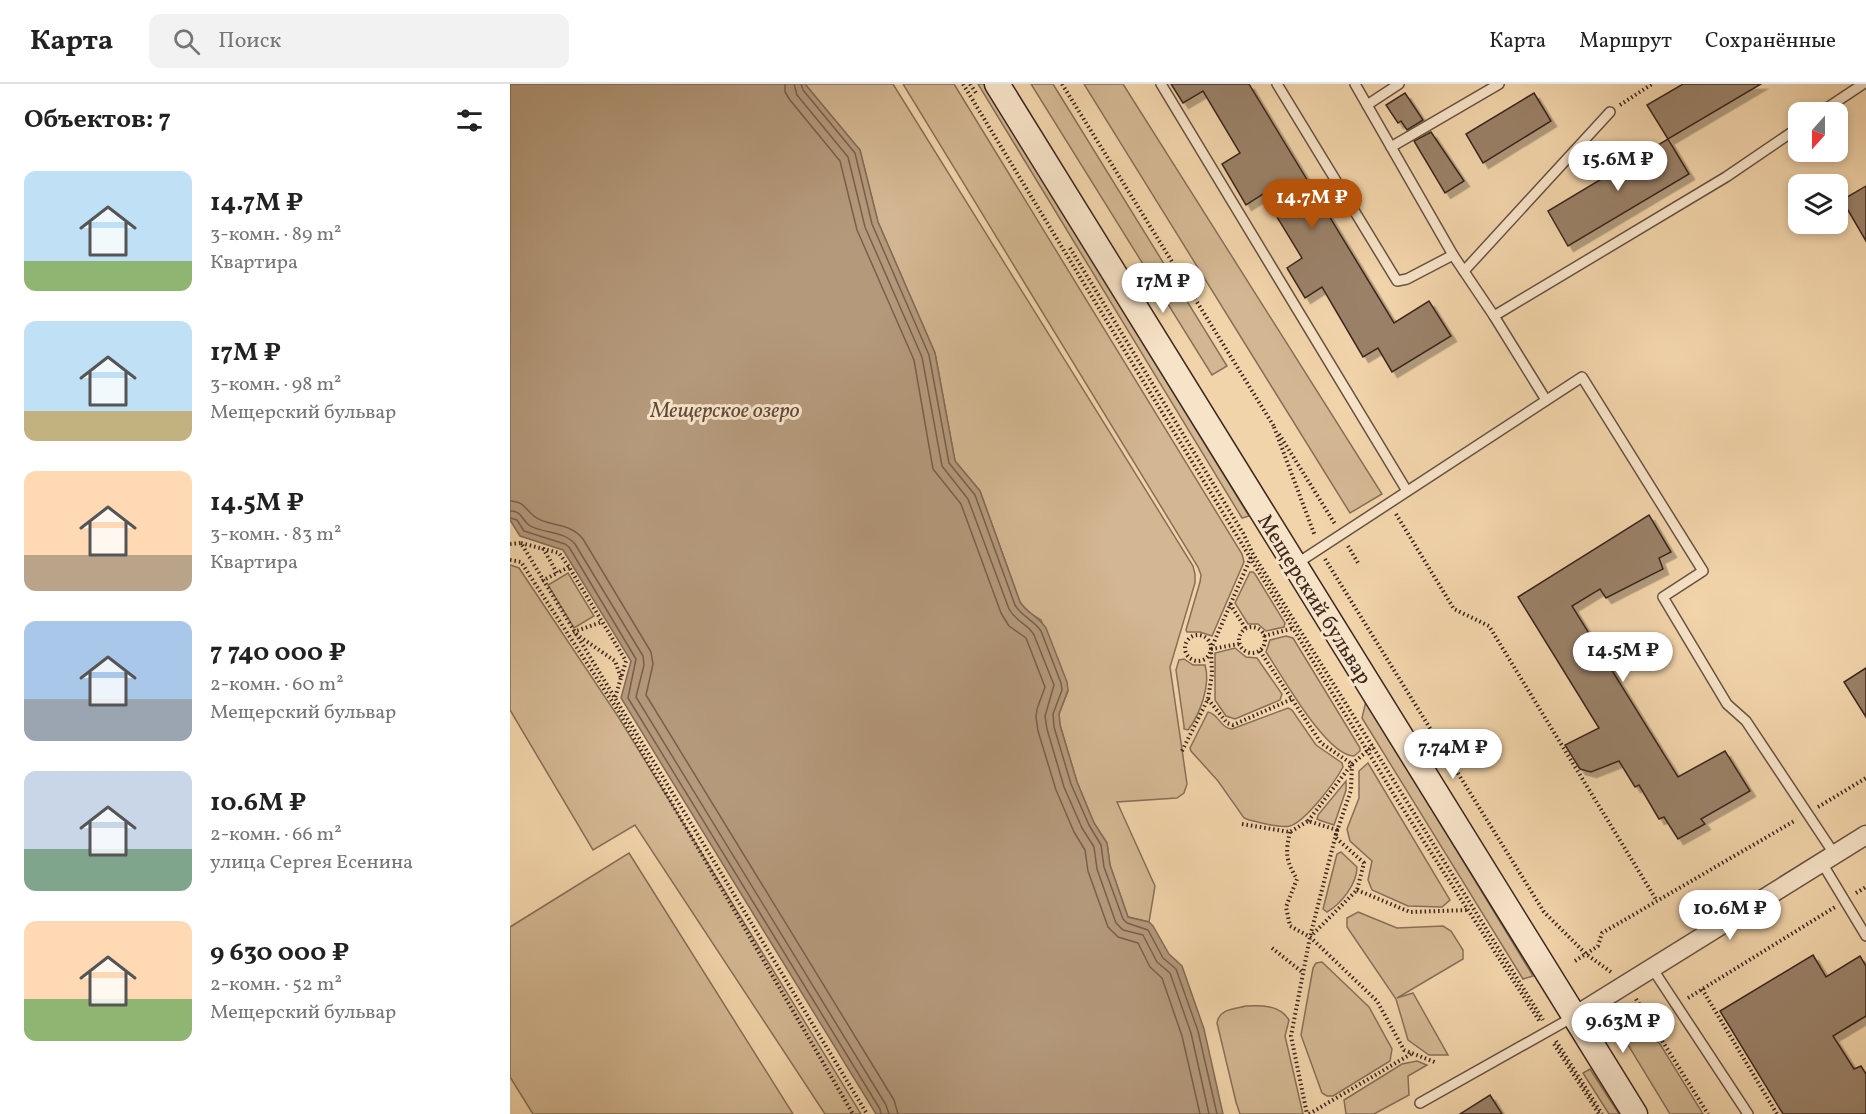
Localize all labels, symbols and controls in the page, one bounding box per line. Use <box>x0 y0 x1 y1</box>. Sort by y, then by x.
search box <box>149 14 569 68</box>
text: Карта <box>30 22 113 61</box>
icon: search <box>170 25 203 58</box>
text: Поиск <box>218 26 281 57</box>
text: Карта <box>1489 27 1546 56</box>
text: Маршрут <box>1579 27 1672 56</box>
text: Сохранённые <box>1705 27 1836 56</box>
text: Объектов: 7 <box>24 102 171 138</box>
north arrow <box>1788 102 1848 162</box>
map controls <box>1788 102 1848 234</box>
icon: filters <box>453 104 486 137</box>
pin: 15.6M ₽ <box>1563 141 1673 192</box>
text: 15.6M ₽ <box>1582 146 1654 174</box>
button: layers <box>1788 174 1848 234</box>
pin: 14.7M ₽ <box>1257 179 1367 230</box>
text: 14.7M ₽ <box>1276 184 1348 212</box>
text: 14.7M ₽ <box>210 185 303 221</box>
icon: home <box>72 195 144 267</box>
text: 3-комн. · 89 m² <box>210 221 342 249</box>
text: Квартира <box>210 249 298 277</box>
pin: 17M ₽ <box>1121 263 1205 314</box>
text: 17M ₽ <box>1136 268 1190 296</box>
text: 17M ₽ <box>210 335 281 371</box>
icon: home <box>72 345 144 417</box>
text: 3-комн. · 98 m² <box>210 371 342 399</box>
water label: Мещерское озеро <box>649 396 800 427</box>
text: Мещерский бульвар <box>210 399 396 427</box>
text: 14.5M ₽ <box>210 485 304 521</box>
icon: home <box>72 495 144 567</box>
street label: Мещерский бульвар <box>1250 509 1378 690</box>
text: 3-комн. · 83 m² <box>210 521 341 549</box>
text: Квартира <box>210 549 298 577</box>
pin: 14.5M ₽ <box>1568 632 1678 683</box>
text: 7 740 000 ₽ <box>210 635 346 671</box>
text: 14.5M ₽ <box>1587 637 1659 665</box>
icon: home <box>72 645 144 717</box>
text: 2-комн. · 60 m² <box>210 671 344 699</box>
text: Мещерский бульвар <box>210 699 396 727</box>
pin: 7.74M ₽ <box>1398 729 1508 780</box>
text: 7.74M ₽ <box>1418 734 1488 762</box>
text: 10.6M ₽ <box>210 785 306 821</box>
icon: home <box>72 795 144 867</box>
text: 2-комн. · 66 m² <box>210 821 342 849</box>
text: улица Сергея Есенина <box>210 849 413 877</box>
pin: 10.6M ₽ <box>1675 890 1785 941</box>
text: 10.6M ₽ <box>1693 895 1767 923</box>
text: 9 630 000 ₽ <box>210 935 349 971</box>
icon: home <box>72 945 144 1017</box>
text: 2-комн. · 52 m² <box>210 971 342 999</box>
text: Мещерский бульвар <box>210 999 396 1027</box>
pin: 9.63M ₽ <box>1568 1003 1678 1054</box>
text: 9.63M ₽ <box>1586 1008 1660 1036</box>

